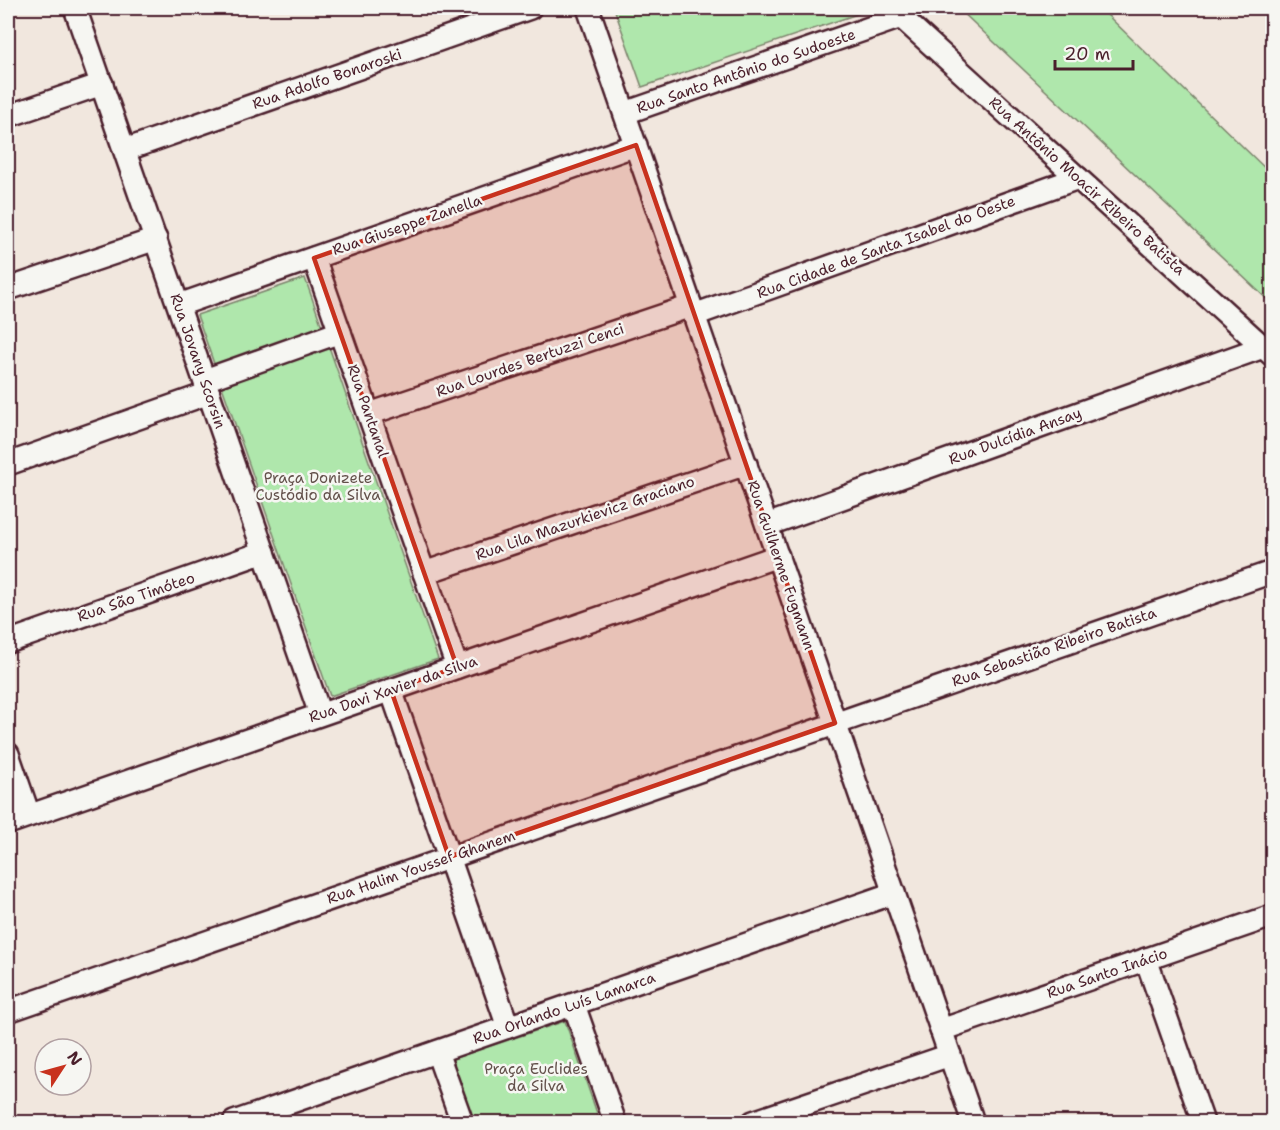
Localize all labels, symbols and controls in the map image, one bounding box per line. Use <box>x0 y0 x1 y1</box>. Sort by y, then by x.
street label: Rua Santo Antônio do Sudoeste <box>634 24 858 118</box>
scale bar <box>1055 33 1133 71</box>
text: 20 m <box>1064 42 1110 66</box>
street label: Rua Adolfo Bonaroski <box>250 44 404 114</box>
street label: Rua Antônio Moacir Ribeiro Batista <box>985 92 1190 280</box>
street label: Rua Giuseppe Zanella <box>330 190 485 260</box>
street label: Rua Cidade de Santa Isabel do Oeste <box>754 191 1018 303</box>
street label: Rua Jovany Scorsin <box>165 291 231 431</box>
street label: Rua Lourdes Bertuzzi Cenci <box>433 318 627 402</box>
street label: Rua Pantanal <box>343 362 394 461</box>
street label: Rua Dulcídia Ansay <box>946 403 1084 469</box>
park label: Praça Donizete Custódio da Silva <box>256 468 381 505</box>
street label: Rua Lila Mazurkievicz Graciano <box>473 471 697 565</box>
street label: Rua Guilherme Fugmann <box>743 478 819 652</box>
street label: Rua São Timóteo <box>75 568 197 626</box>
street label: Rua Sebastião Ribeiro Batista <box>949 602 1159 691</box>
street label: Rua Davi Xavier da Silva <box>306 651 481 727</box>
street label: Rua Halim Youssef Ghanem <box>324 825 518 909</box>
street label: Rua Santo Inácio <box>1044 943 1170 1003</box>
street label: Rua Orlando Luís Lamarca <box>470 967 659 1049</box>
north arrow <box>33 1037 93 1097</box>
text: N <box>63 1047 87 1070</box>
park label: Praça Euclides da Silva <box>484 1059 588 1096</box>

